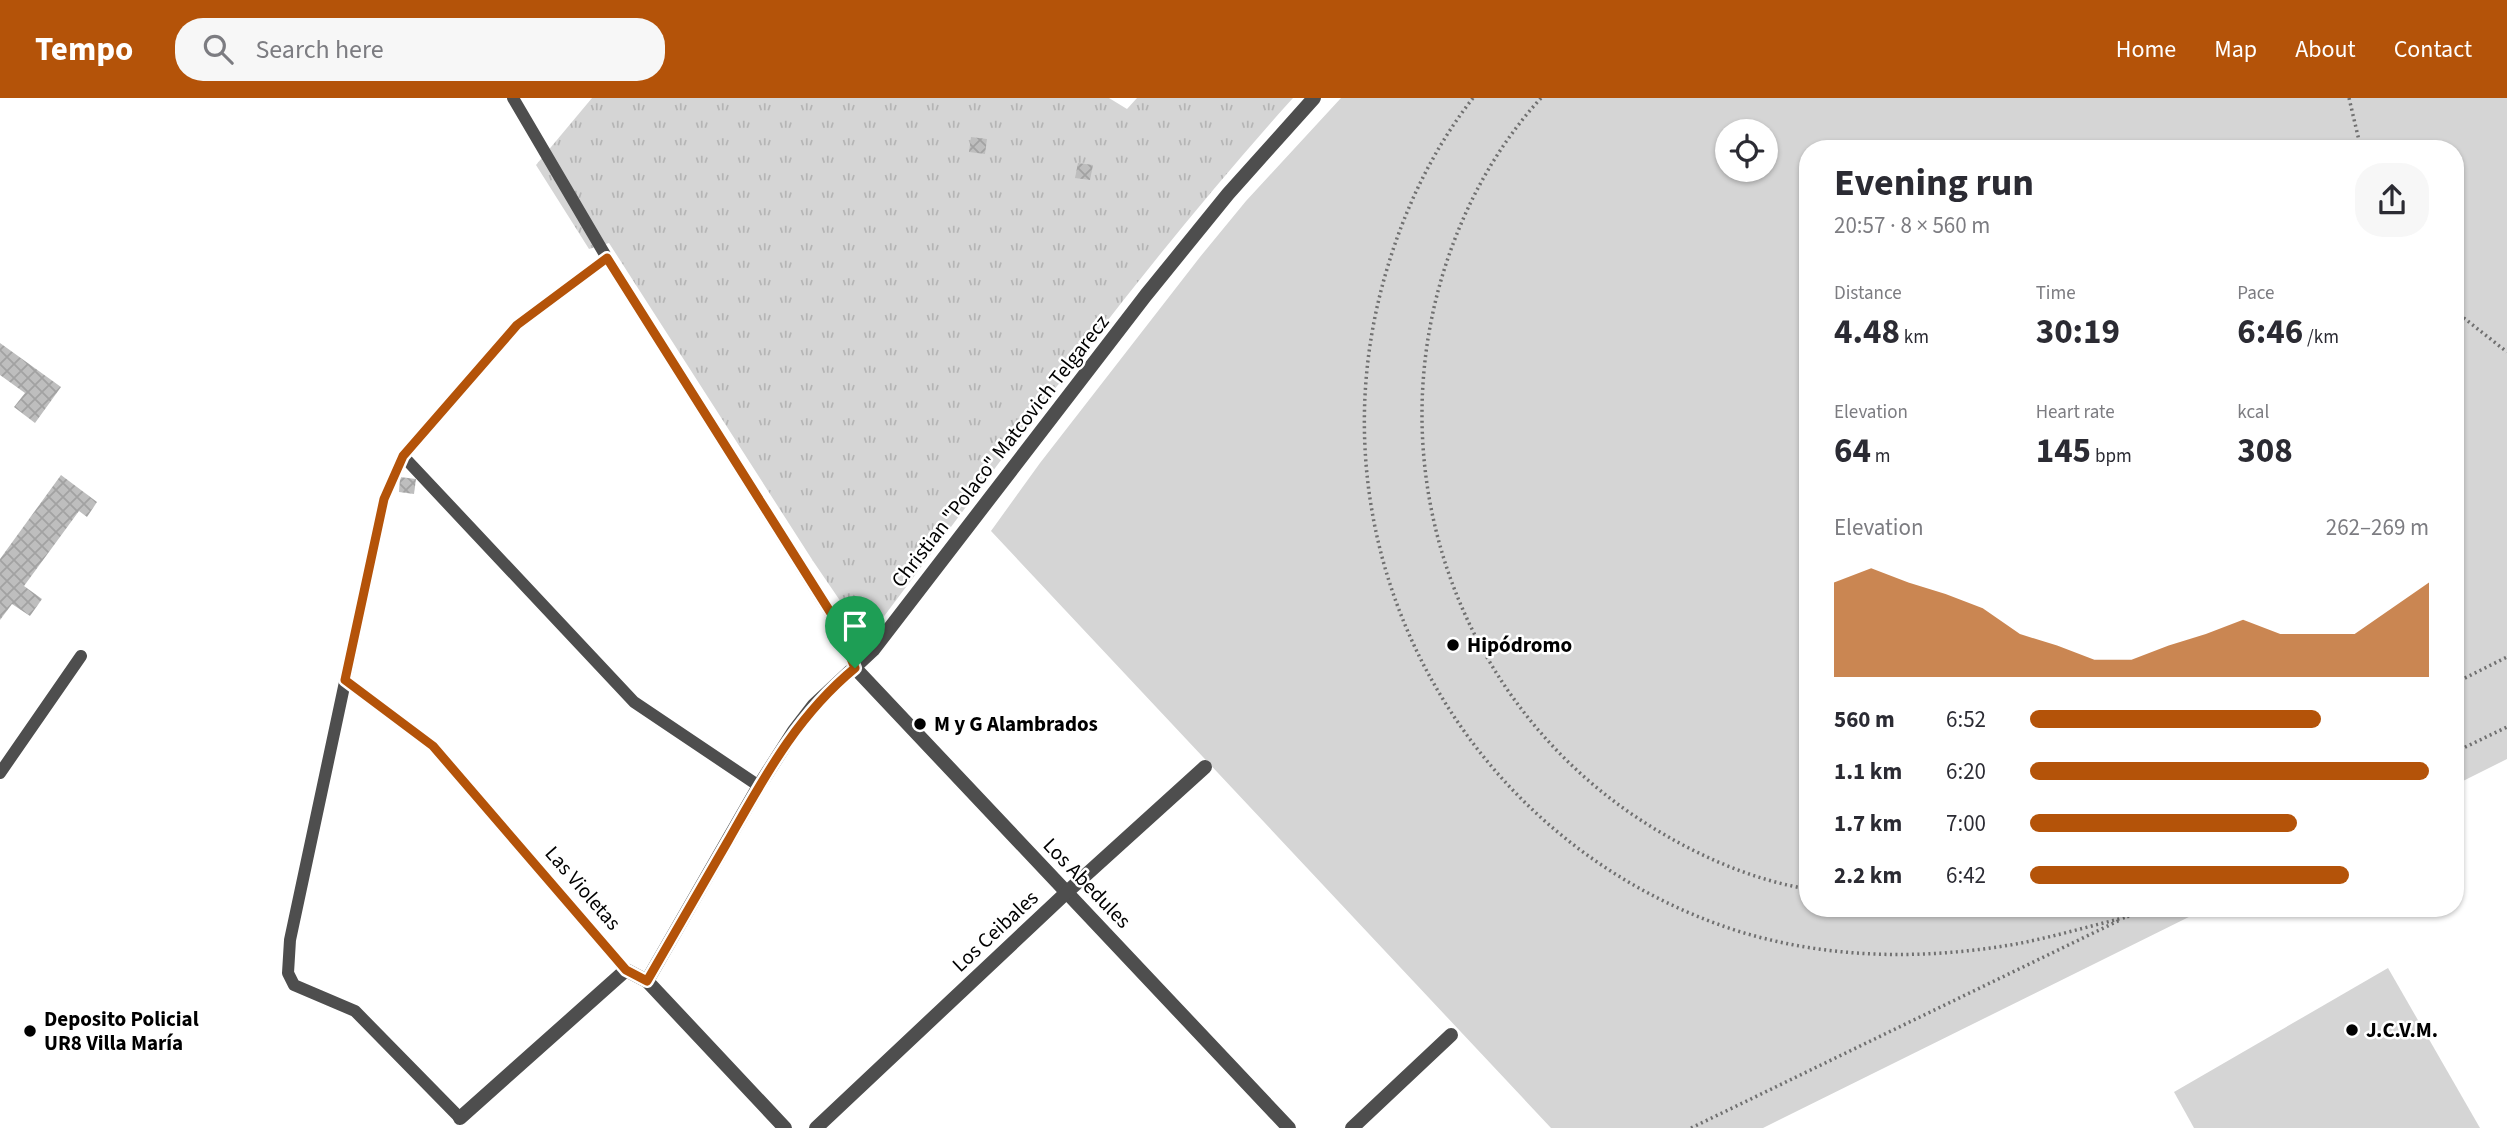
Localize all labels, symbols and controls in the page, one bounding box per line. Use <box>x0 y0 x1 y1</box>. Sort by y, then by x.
search box <box>175 18 665 81</box>
text: Tempo <box>35 26 133 73</box>
icon: search <box>199 30 237 68</box>
text: Search here <box>255 31 384 68</box>
text: Home <box>2116 32 2176 67</box>
text: Map <box>2214 32 2257 67</box>
text: About <box>2295 32 2356 67</box>
text: Contact <box>2394 32 2472 67</box>
map controls <box>1715 119 1778 182</box>
button: locate <box>1715 119 1778 182</box>
text: Evening run <box>1834 156 2034 210</box>
button: share <box>2355 163 2429 237</box>
text: 20:57 · 8 × 560 m <box>1834 209 1990 242</box>
text: Distance <box>1834 280 1902 307</box>
text: Time <box>2036 280 2076 307</box>
text: Pace <box>2237 280 2275 307</box>
text: 4.48 <box>1834 307 1900 357</box>
text: 30:19 <box>2036 307 2120 357</box>
text: 6:46 <box>2237 307 2303 357</box>
street label: Christian "Polaco" Matcovich Telgarecz <box>884 308 1116 594</box>
text: km <box>1900 324 1929 351</box>
text: /km <box>2303 324 2339 351</box>
text: Elevation <box>1834 399 1908 426</box>
text: Heart rate <box>2036 399 2115 426</box>
text: kcal <box>2237 399 2269 426</box>
text: 64 <box>1834 426 1871 476</box>
text: 145 <box>2036 426 2091 476</box>
text: 308 <box>2237 426 2293 476</box>
text: m <box>1871 443 1891 470</box>
text: bpm <box>2091 443 2132 470</box>
text: Elevation <box>1834 511 1924 544</box>
text: 262–269 m <box>2326 511 2429 544</box>
pin <box>825 596 885 668</box>
icon: arrive <box>836 607 874 645</box>
place label: Hipódromo <box>1467 630 1572 660</box>
marker: Hipódromo <box>1445 637 1461 653</box>
text: 560 m <box>1834 703 1895 736</box>
text: 6:52 <box>1946 703 1986 736</box>
place label: M y G Alambrados <box>934 709 1098 739</box>
marker: M y G Alambrados <box>912 716 928 732</box>
text: 1.1 km <box>1834 755 1902 788</box>
text: 6:20 <box>1946 755 1986 788</box>
text: 1.7 km <box>1834 807 1902 840</box>
text: 7:00 <box>1946 807 1986 840</box>
street label: Los Abedules <box>1036 831 1138 935</box>
street label: Las Violetas <box>538 839 628 937</box>
text: 2.2 km <box>1834 859 1902 892</box>
text: 6:42 <box>1946 859 1986 892</box>
street label: Los Ceibales <box>945 883 1045 979</box>
place label: Deposito Policial UR8 Villa María <box>44 1004 199 1058</box>
place label: J.C.V.M. <box>2366 1015 2438 1045</box>
marker: J.C.V.M. <box>2344 1022 2360 1038</box>
marker: Deposito Policial UR8 Villa María <box>22 1023 38 1039</box>

